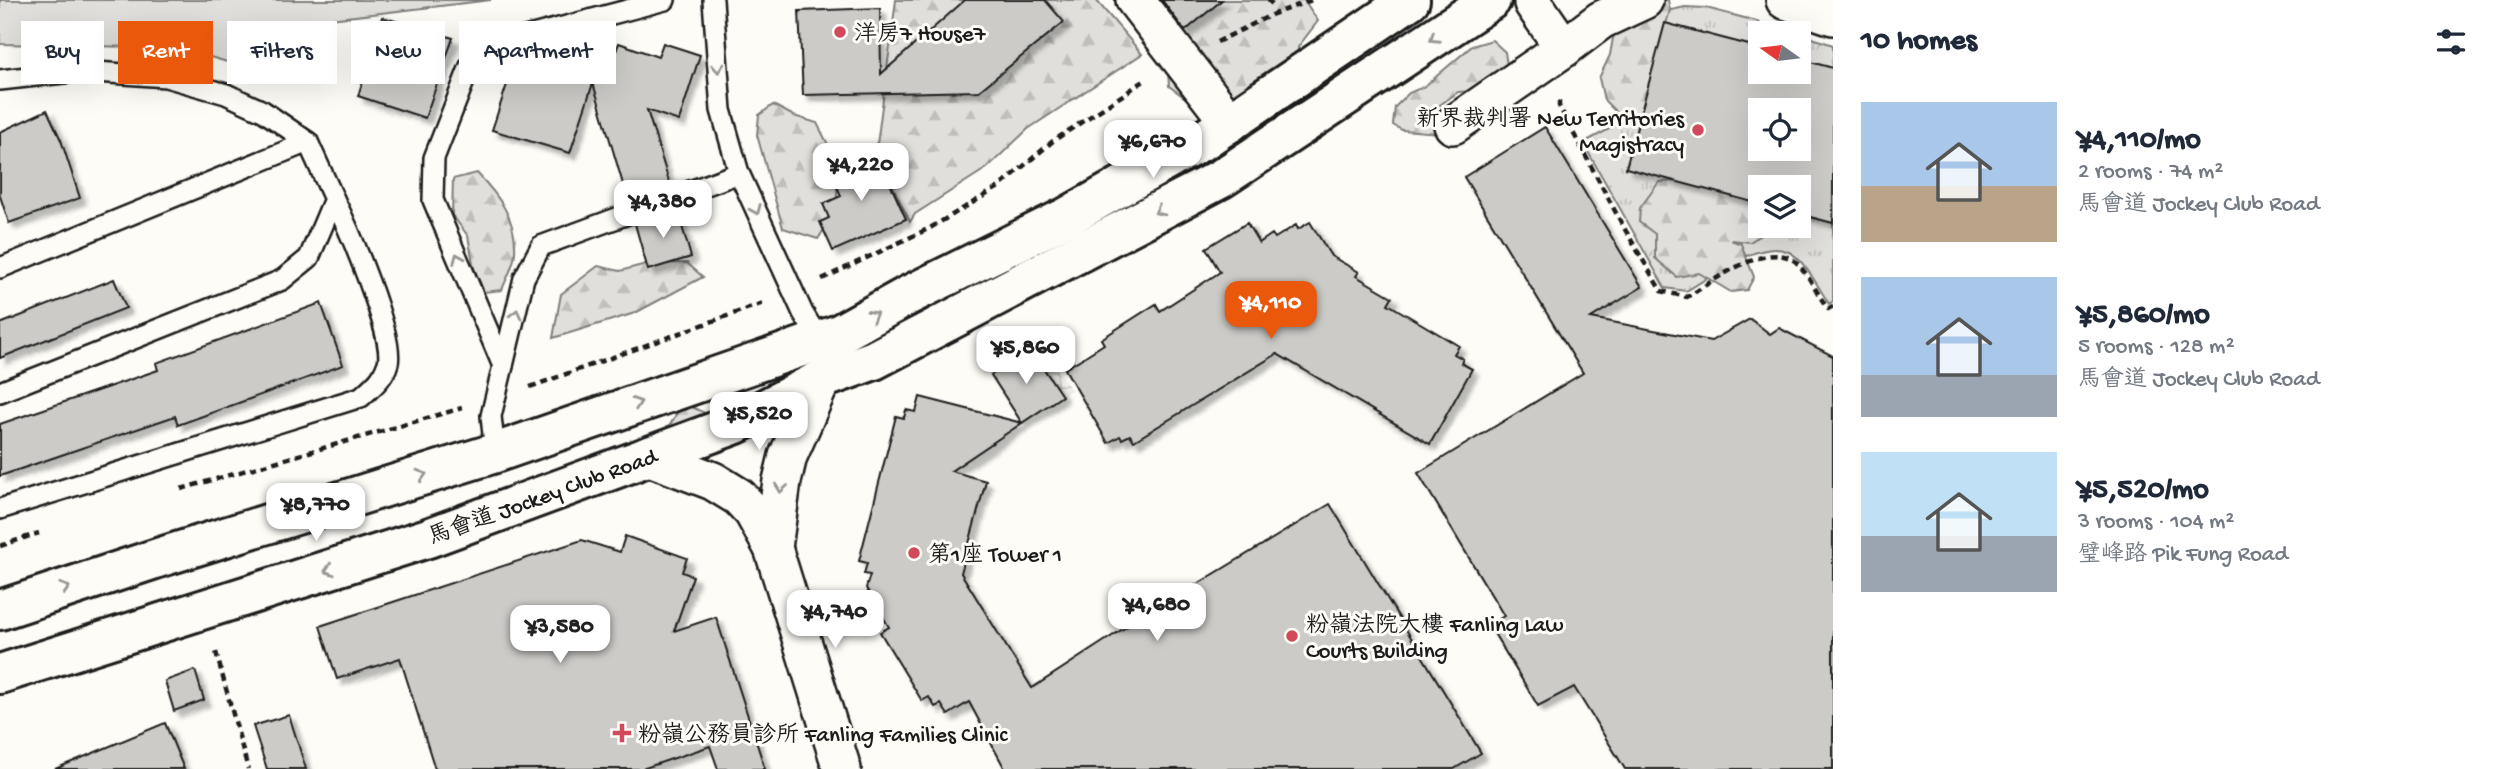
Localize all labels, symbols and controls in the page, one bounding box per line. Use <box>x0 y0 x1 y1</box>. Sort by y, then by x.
chip: Buy <box>21 21 104 84</box>
chip: Rent <box>118 21 213 84</box>
chip: Filters <box>227 21 337 84</box>
chip: New <box>351 21 445 84</box>
chip: Apartment <box>459 21 616 84</box>
place label: 洋房7 House7 <box>854 21 987 49</box>
north arrow <box>1748 21 1811 84</box>
map controls <box>1748 21 1811 238</box>
icon: filters <box>2432 23 2470 61</box>
marker: 洋房7 House7 <box>832 24 848 40</box>
text: 10 homes <box>1861 25 1977 60</box>
one-way arrow <box>1429 29 1442 42</box>
one-way arrow <box>710 63 725 74</box>
button: locate <box>1748 98 1811 161</box>
place label: 新界裁判署 New Territories Magistracy <box>1417 106 1685 160</box>
pin: ¥6,670 <box>1096 120 1210 180</box>
marker: 新界裁判署 New Territories Magistracy <box>1690 122 1706 138</box>
text: ¥4,110/mo <box>2078 124 2201 159</box>
text: ¥6,670 <box>1120 129 1186 156</box>
icon: home <box>1917 130 2001 214</box>
pin: ¥4,220 <box>804 144 918 203</box>
text: ¥4,220 <box>829 152 893 179</box>
text: 2 rooms · 74 m² <box>2078 159 2223 186</box>
button: layers <box>1748 175 1811 238</box>
pin: ¥4,380 <box>606 180 720 240</box>
text: ¥4,380 <box>630 189 696 216</box>
text: 馬會道 Jockey Club Road <box>2078 192 2319 219</box>
one-way arrow <box>748 203 762 215</box>
one-way arrow <box>1154 203 1166 216</box>
one-way arrow <box>452 252 466 264</box>
pin: ¥4,110 <box>1214 282 1328 341</box>
text: ¥4,110 <box>1241 290 1301 317</box>
text: ¥5,860/mo <box>2078 299 2210 334</box>
icon: home <box>1917 305 2001 389</box>
one-way arrow <box>508 308 522 320</box>
one-way arrow <box>866 310 878 323</box>
pin: ¥5,860 <box>969 326 1083 386</box>
text: 5 rooms · 128 m² <box>2078 334 2235 361</box>
text: ¥5,860 <box>992 335 1060 362</box>
text: 馬會道 Jockey Club Road <box>2078 367 2319 394</box>
pin: ¥5,520 <box>702 392 816 452</box>
one-way arrow <box>631 397 643 411</box>
text: ¥5,520 <box>726 401 792 428</box>
street label: 馬會道 Jockey Club Road <box>424 442 663 552</box>
one-way arrow <box>416 469 428 484</box>
text: ¥5,520/mo <box>2078 474 2209 509</box>
icon: home <box>1917 480 2001 564</box>
one-way arrow <box>774 482 789 494</box>
pin: ¥8,770 <box>259 484 373 543</box>
text: ¥8,770 <box>282 492 350 519</box>
text: 3 rooms · 104 m² <box>2078 509 2234 536</box>
place label: 第1座 Tower 1 <box>928 542 1062 570</box>
text: 璧峰路 Pik Fung Road <box>2078 542 2288 569</box>
marker: 第1座 Tower 1 <box>906 545 922 561</box>
one-way arrow <box>323 561 335 576</box>
one-way arrow <box>58 582 70 597</box>
pin: ¥4,680 <box>1100 584 1214 643</box>
pin: ¥4,740 <box>778 590 892 650</box>
text: ¥4,680 <box>1124 592 1190 619</box>
text: ¥4,740 <box>803 599 867 626</box>
pin: ¥3,580 <box>503 606 617 665</box>
place label: 粉嶺法院大樓 Fanling Law Courts Building <box>1306 611 1564 666</box>
text: ¥3,580 <box>526 614 594 641</box>
marker: 粉嶺法院大樓 Fanling Law Courts Building <box>1284 628 1300 644</box>
place label: 粉嶺公務員診所 Fanling Families Clinic <box>638 721 1009 750</box>
marker: 粉嶺公務員診所 Fanling Families Clinic <box>612 723 632 743</box>

